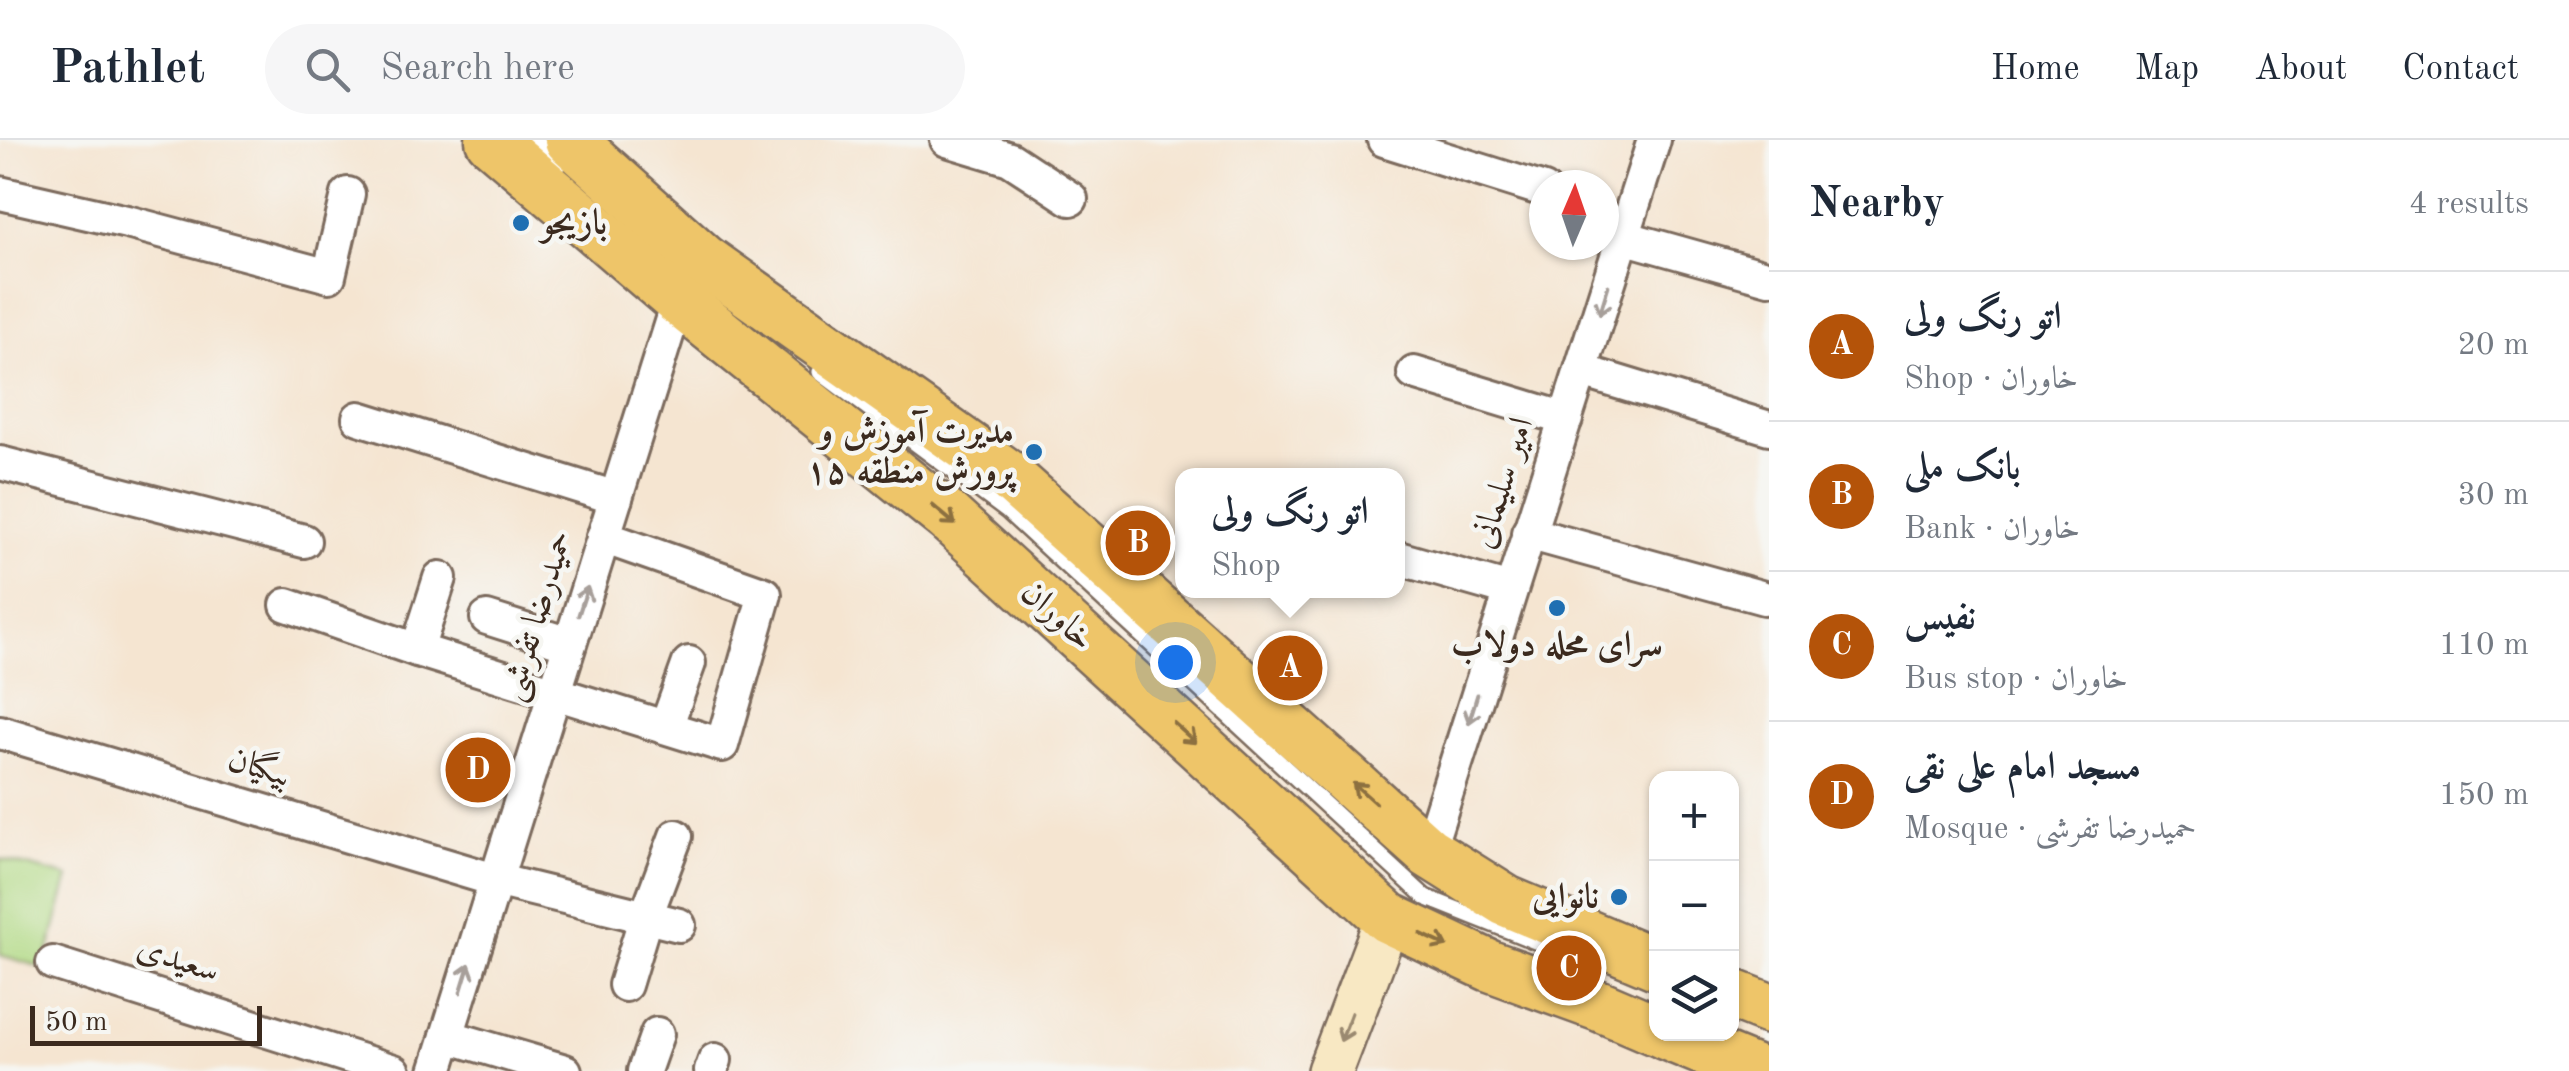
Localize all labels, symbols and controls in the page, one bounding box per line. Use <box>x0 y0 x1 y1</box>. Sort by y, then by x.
search box <box>265 24 965 114</box>
icon: search <box>300 42 355 97</box>
text: Pathlet <box>50 45 205 93</box>
text: Search here <box>380 50 575 88</box>
text: Home <box>1991 52 2080 87</box>
text: Map <box>2135 52 2199 87</box>
text: About <box>2254 52 2347 87</box>
text: Contact <box>2402 52 2519 87</box>
north arrow <box>1529 170 1619 260</box>
text: Nearby <box>1809 184 1945 226</box>
text: 4 results <box>2409 189 2529 221</box>
place label: بازیجو <box>537 206 607 244</box>
marker: بازیجو <box>510 212 532 234</box>
one-way arrow <box>1594 283 1612 315</box>
text: اتو رنگ ولی <box>1904 299 2062 337</box>
text: A <box>1829 330 1854 362</box>
text: 20 m <box>2458 330 2529 362</box>
text: Shop · خاوران <box>1904 364 2078 396</box>
place label: مدیرت آموزش و پرورش منطقه ۱۵ <box>806 409 1018 493</box>
street label: امیر سلیمانی <box>1465 413 1542 553</box>
marker: مدیرت آموزش و پرورش منطقه ۱۵ <box>1023 441 1045 463</box>
text: بانک ملی <box>1904 449 2021 487</box>
popup <box>1175 468 1405 598</box>
text: B <box>1830 480 1853 512</box>
text: 30 m <box>2458 480 2529 512</box>
text: اتو رنگ ولی <box>1211 494 1369 532</box>
one-way arrow <box>931 504 957 526</box>
pin: B <box>1106 506 1170 580</box>
text: Bank · خاوران <box>1904 514 2080 546</box>
street label: حمیدرضا تفرشی <box>494 527 584 707</box>
text: Shop <box>1211 551 1281 583</box>
street label: خاوران <box>1013 575 1100 658</box>
one-way arrow <box>575 586 593 617</box>
marker: سرای محله دولاب <box>1546 597 1568 619</box>
text: نفیس <box>1904 599 1976 637</box>
place label: سرای محله دولاب <box>1451 628 1663 668</box>
pin: A <box>1258 630 1322 706</box>
text: C <box>1831 630 1852 662</box>
text: 110 m <box>2439 630 2529 662</box>
your location <box>1150 637 1201 688</box>
text: Bus stop · خاوران <box>1904 664 2128 696</box>
one-way arrow <box>1462 693 1480 724</box>
one-way arrow <box>1172 721 1197 744</box>
pin: D <box>446 732 510 808</box>
street label: بیگیان <box>223 738 296 795</box>
text: مسجد امام علی نقی <box>1904 749 2141 787</box>
map controls <box>1649 771 1739 1041</box>
button: + <box>1649 771 1739 861</box>
text: D <box>1829 780 1854 812</box>
text: 150 m <box>2439 780 2529 812</box>
one-way arrow <box>1352 782 1377 805</box>
text: Mosque · حمیدرضا تفرشی <box>1904 814 2197 846</box>
button: − <box>1649 861 1739 951</box>
place label: نانوایی <box>1531 880 1599 918</box>
marker: نانوایی <box>1608 886 1630 908</box>
street label: سعیدی <box>132 930 224 990</box>
pin: C <box>1536 930 1602 1006</box>
one-way arrow <box>1418 931 1448 950</box>
button: layers <box>1649 951 1739 1041</box>
one-way arrow <box>457 963 475 994</box>
scale bar <box>30 1001 262 1046</box>
text: 50 m <box>45 1009 108 1037</box>
one-way arrow <box>1336 1011 1354 1042</box>

